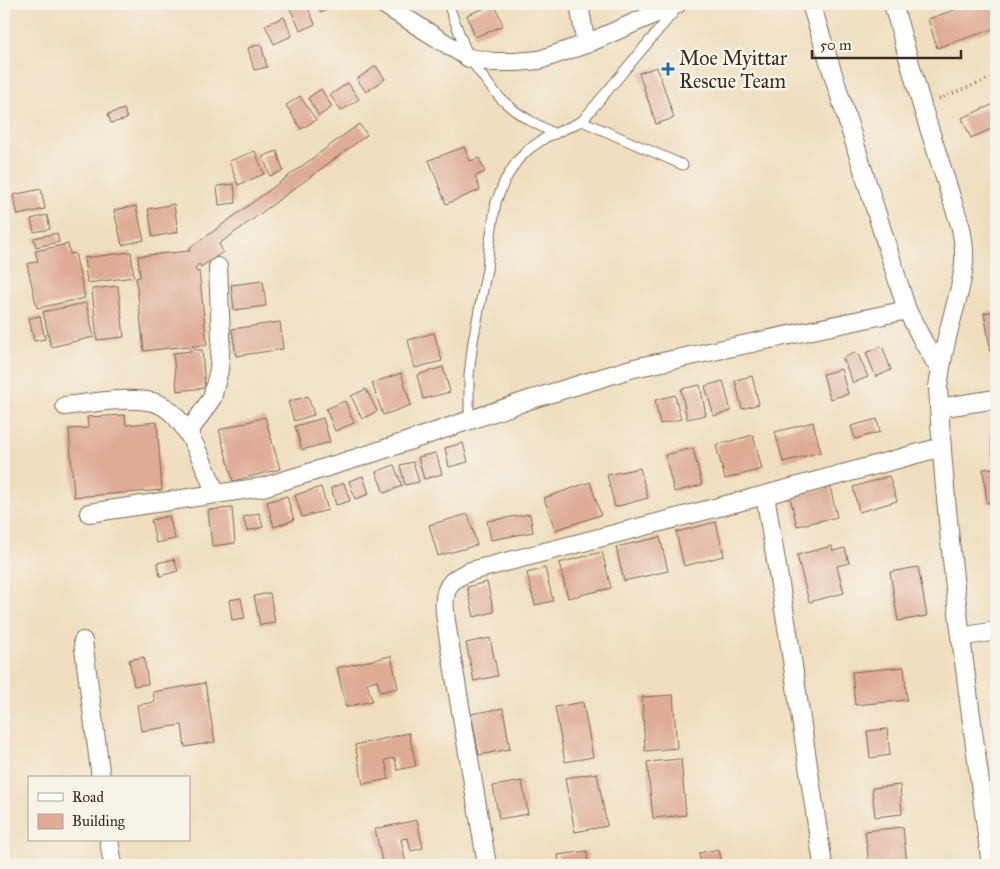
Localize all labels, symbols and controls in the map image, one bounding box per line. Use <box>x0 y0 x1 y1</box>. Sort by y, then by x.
scale bar <box>812 28 961 60</box>
text: 50 m <box>820 36 852 54</box>
place label: Moe Myittar Rescue Team <box>679 46 788 93</box>
marker: Moe Myittar Rescue Team <box>661 62 675 76</box>
legend <box>28 776 190 842</box>
text: Road <box>72 788 104 806</box>
text: Building <box>72 812 126 830</box>

